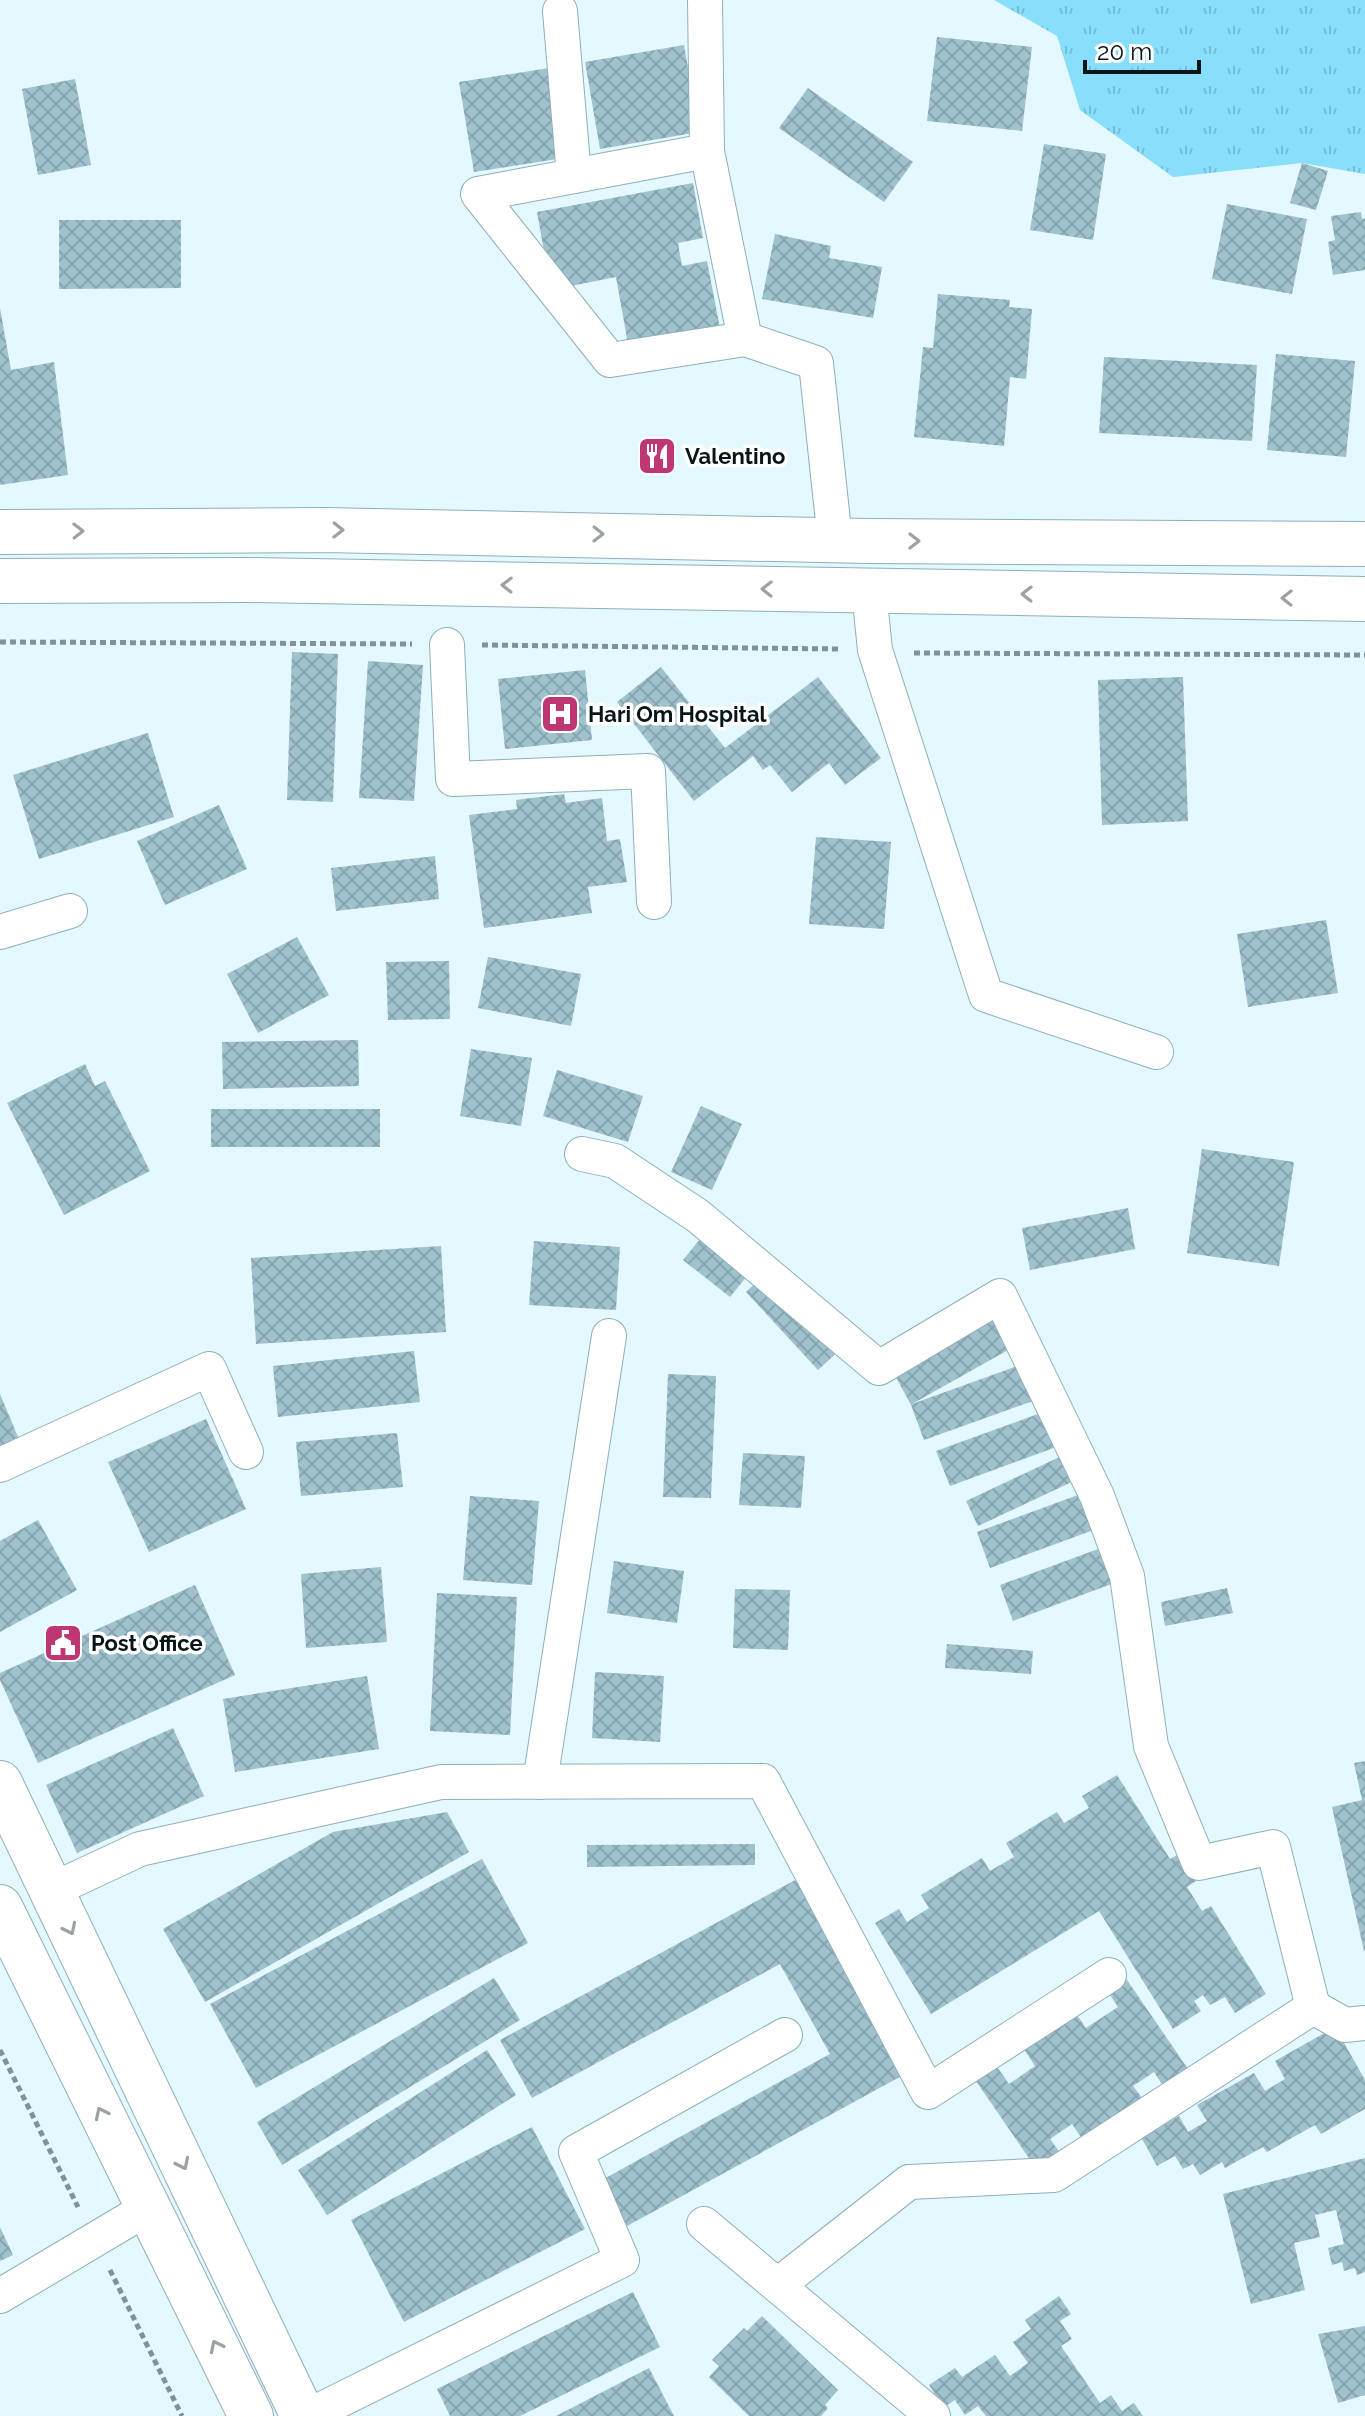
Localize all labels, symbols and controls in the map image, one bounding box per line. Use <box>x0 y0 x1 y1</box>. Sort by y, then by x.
scale bar <box>1085 24 1199 74</box>
text: 20 m <box>1097 37 1152 66</box>
restaurant icon: Valentino <box>636 435 678 477</box>
place label: Valentino <box>685 443 785 469</box>
one-way arrow <box>332 521 345 539</box>
one-way arrow <box>72 522 85 540</box>
one-way arrow <box>592 526 605 543</box>
one-way arrow <box>908 532 921 550</box>
one-way arrow <box>500 576 513 593</box>
one-way arrow <box>760 581 773 598</box>
one-way arrow <box>1020 585 1033 603</box>
one-way arrow <box>1280 589 1293 607</box>
hospital icon: Hari Om Hospital <box>539 693 581 735</box>
place label: Hari Om Hospital <box>588 701 768 727</box>
public building icon: Post Office <box>42 1622 84 1664</box>
place label: Post Office <box>91 1630 203 1656</box>
one-way arrow <box>61 1921 77 1935</box>
one-way arrow <box>95 2106 111 2121</box>
one-way arrow <box>173 2155 189 2170</box>
one-way arrow <box>210 2340 226 2355</box>

